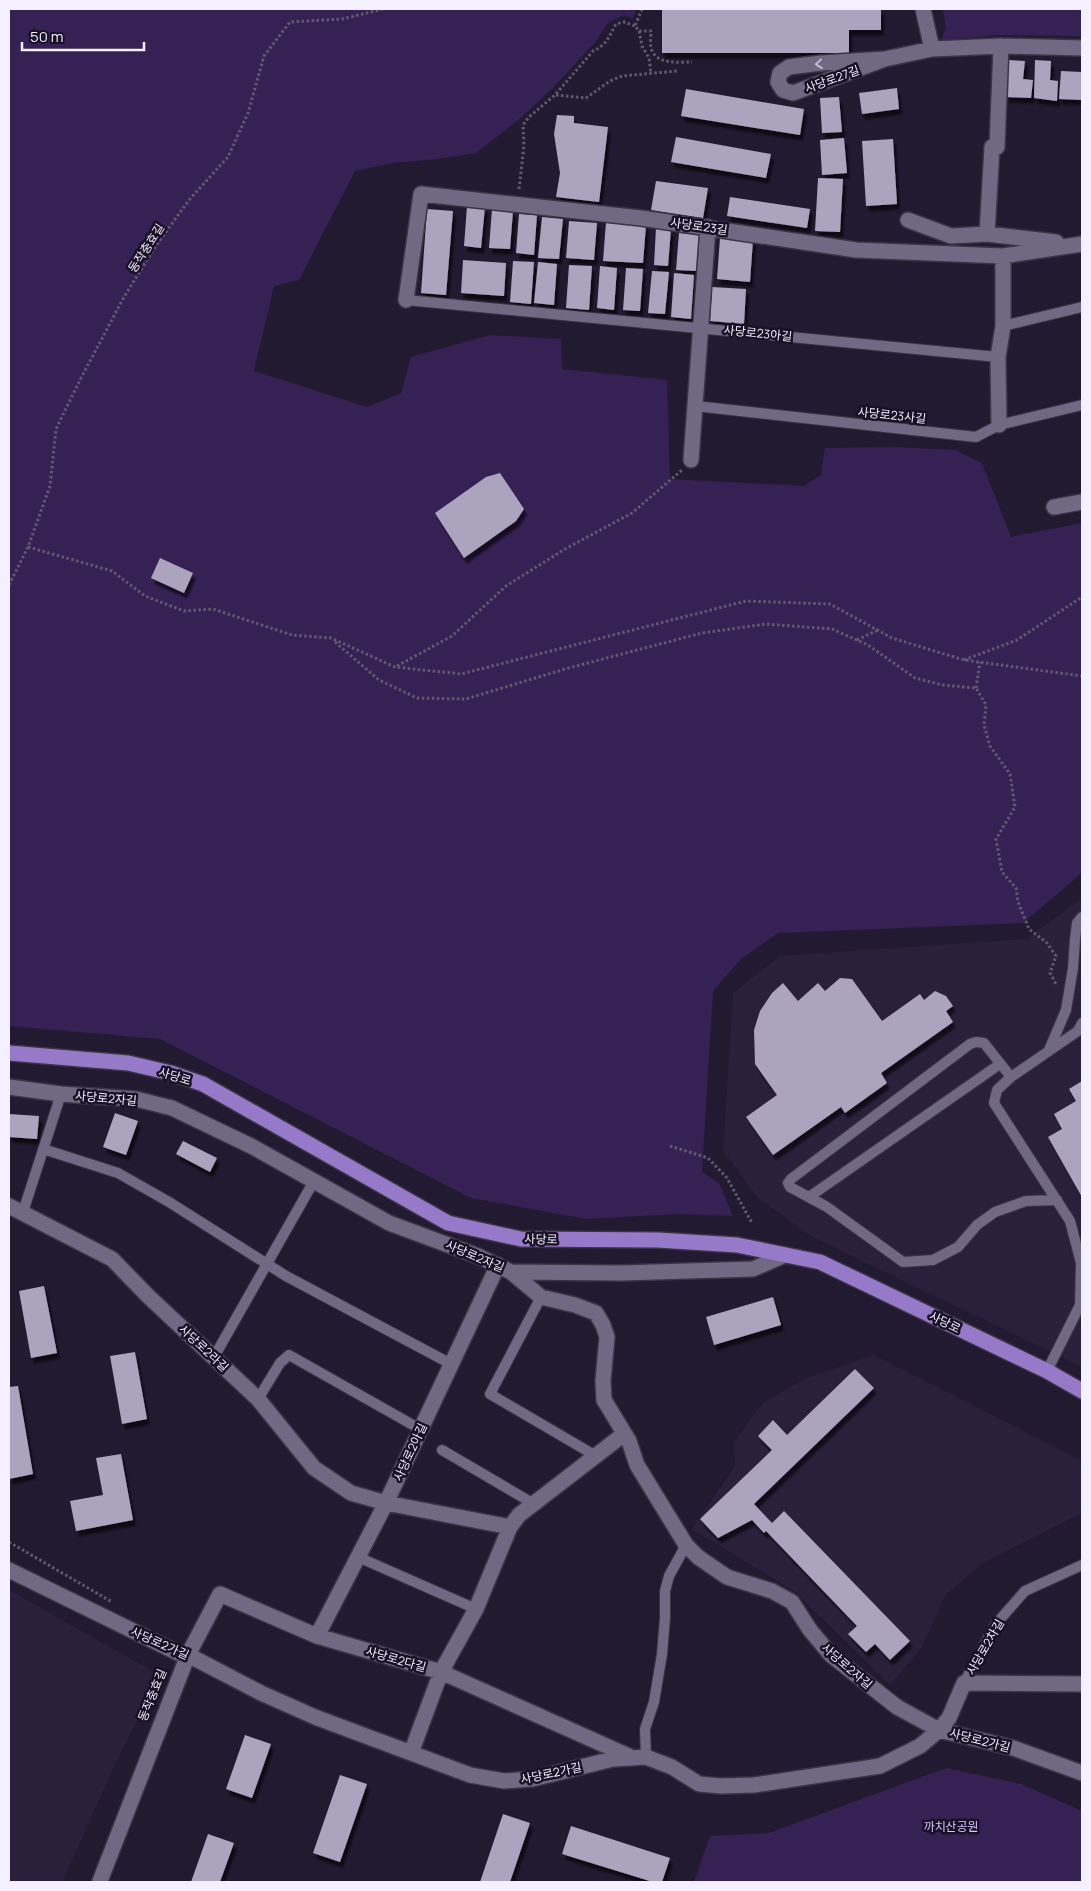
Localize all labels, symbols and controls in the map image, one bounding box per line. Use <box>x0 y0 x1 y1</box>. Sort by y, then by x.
scale bar <box>22 20 145 52</box>
text: 50 m <box>30 26 64 47</box>
one-way arrow <box>815 58 823 69</box>
street label: 사당로27길 <box>802 61 862 97</box>
street label: 사당로23길 <box>669 214 729 238</box>
street label: 동작충효길 <box>124 220 168 276</box>
street label: 사당로23아길 <box>723 321 793 345</box>
street label: 사당로23사길 <box>857 403 927 427</box>
street label: 사당로 <box>157 1063 193 1089</box>
street label: 사당로2자길 <box>74 1087 138 1109</box>
street label: 사당로 <box>524 1230 558 1248</box>
street label: 사당로2자길 <box>443 1236 507 1276</box>
street label: 사당로 <box>926 1307 964 1337</box>
street label: 사당로2라길 <box>176 1321 232 1375</box>
street label: 사당로2아길 <box>389 1420 431 1484</box>
street label: 사당로2차길 <box>962 1616 1008 1678</box>
street label: 사당로2가길 <box>128 1623 192 1663</box>
street label: 사당로2자길 <box>818 1639 876 1693</box>
street label: 사당로2다길 <box>364 1642 428 1676</box>
street label: 동작충효길 <box>134 1666 170 1724</box>
street label: 사당로2가길 <box>948 1724 1012 1756</box>
street label: 사당로2가길 <box>519 1758 583 1788</box>
park label: 까치산공원 <box>923 1818 979 1835</box>

